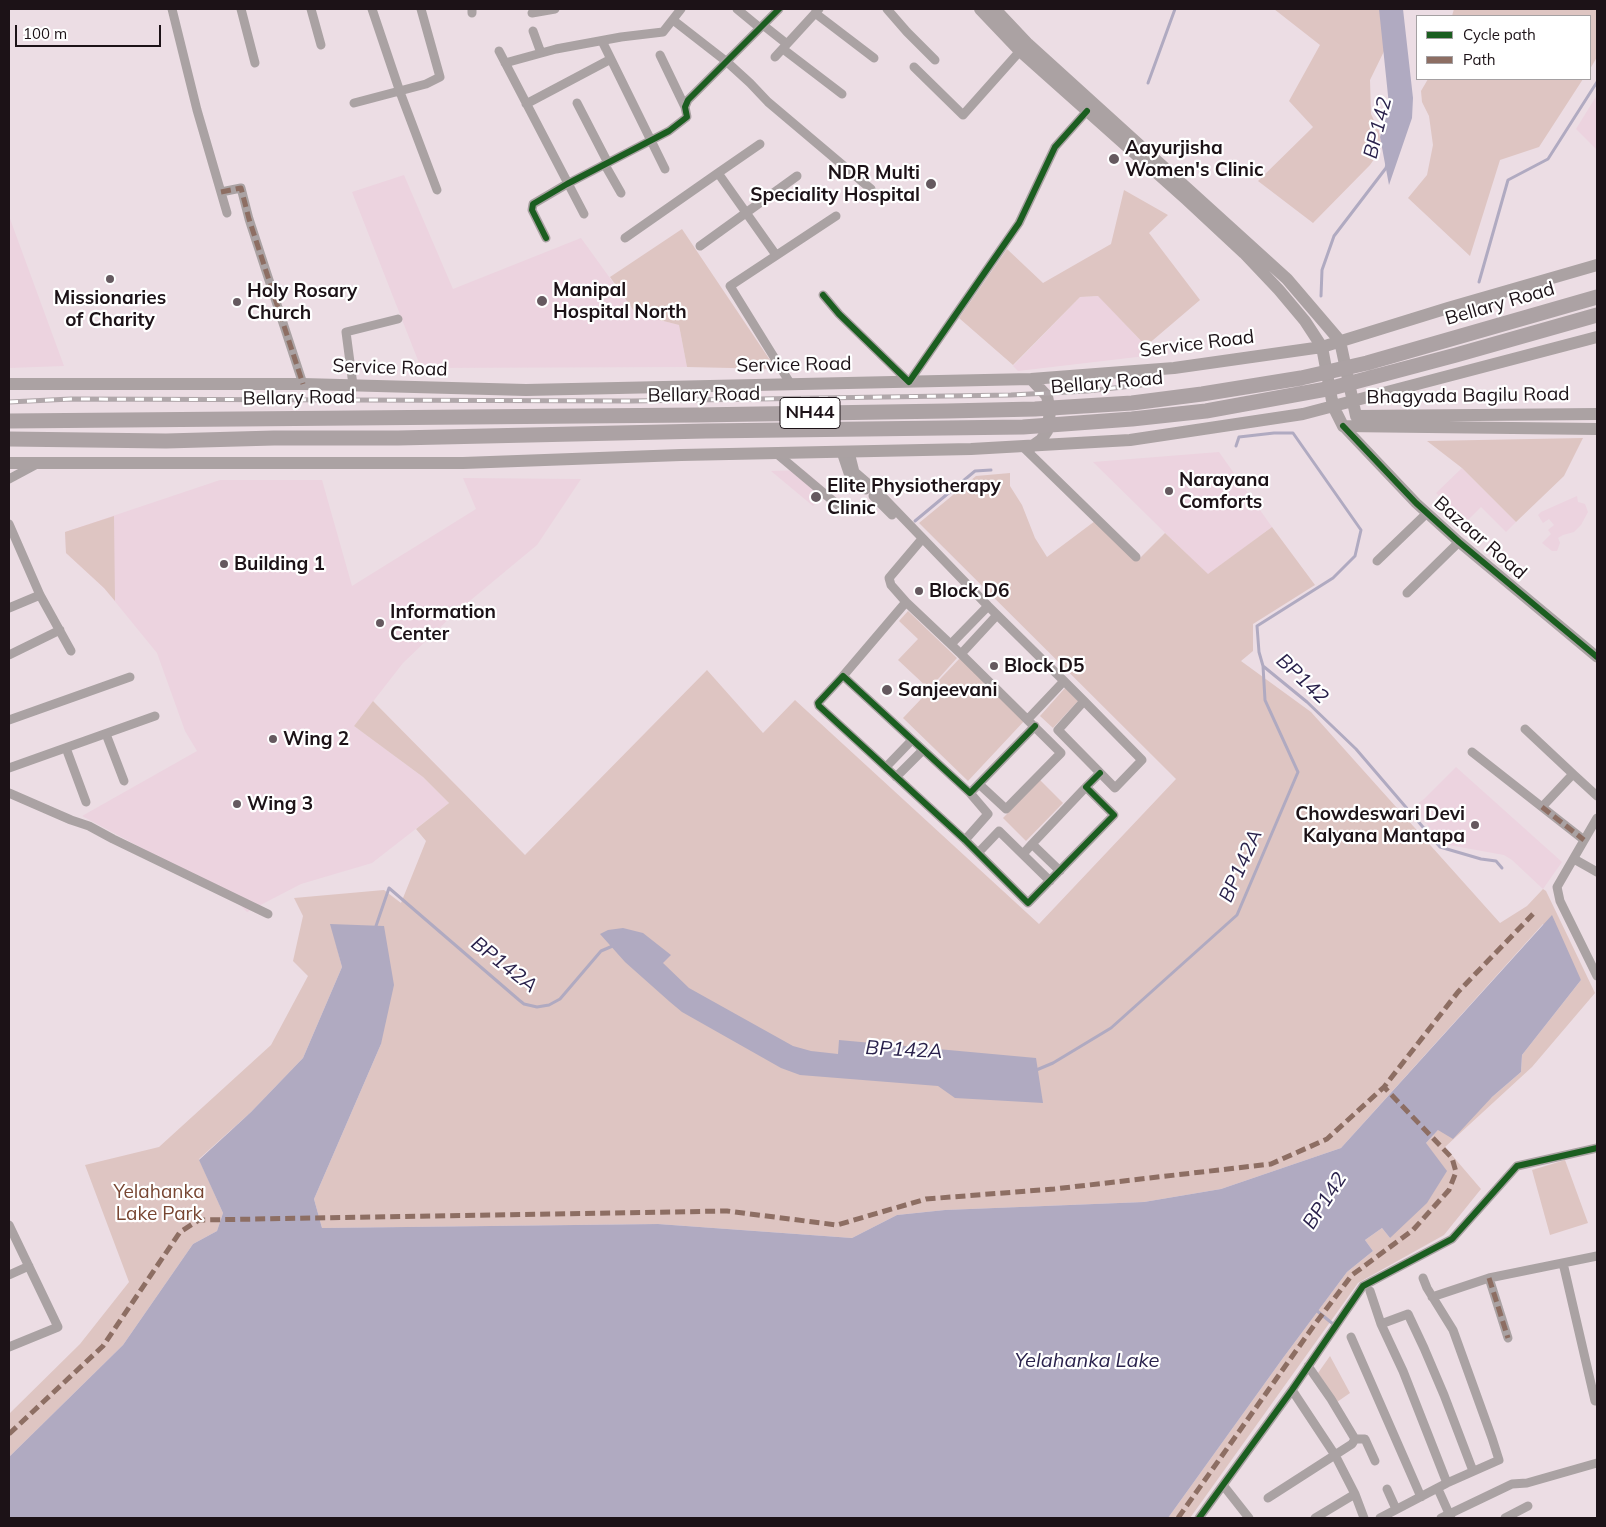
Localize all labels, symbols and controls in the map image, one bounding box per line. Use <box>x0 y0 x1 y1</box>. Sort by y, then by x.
scale bar <box>18 15 164 47</box>
legend <box>1416 15 1591 80</box>
text: 100 m <box>23 24 67 43</box>
text: Cycle path <box>1463 25 1536 44</box>
text: Path <box>1463 50 1495 69</box>
water label: BP142 <box>1359 95 1397 161</box>
place label: Aayurjisha Women's Clinic <box>1125 137 1264 181</box>
marker: Aayurjisha Women's Clinic <box>1107 152 1121 166</box>
place label: NDR Multi Speciality Hospital <box>750 162 920 206</box>
marker: NDR Multi Speciality Hospital <box>924 177 938 191</box>
marker: Missionaries of Charity <box>104 273 116 285</box>
street label: Bellary Road <box>1443 277 1557 331</box>
place label: Manipal Hospital North <box>553 279 687 323</box>
place label: Holy Rosary Church <box>247 280 357 324</box>
place label: Missionaries of Charity <box>54 287 166 331</box>
marker: Manipal Hospital North <box>535 294 549 308</box>
marker: Holy Rosary Church <box>231 296 243 308</box>
street label: Service Road <box>1138 326 1256 362</box>
street label: Service Road <box>736 353 852 377</box>
street label: Service Road <box>332 355 448 381</box>
street label: Bellary Road <box>1050 367 1164 399</box>
street label: Bellary Road <box>647 383 761 407</box>
street label: Bhagyada Bagilu Road <box>1366 383 1570 409</box>
street label: Bellary Road <box>242 386 356 410</box>
road number: NH44 <box>780 398 840 428</box>
place label: Narayana Comforts <box>1179 469 1269 513</box>
place label: Elite Physiotherapy Clinic <box>827 475 1001 519</box>
marker: Narayana Comforts <box>1163 485 1175 497</box>
marker: Elite Physiotherapy Clinic <box>809 490 823 504</box>
street label: Bazaar Road <box>1429 492 1531 584</box>
place label: Building 1 <box>234 553 325 575</box>
marker: Building 1 <box>218 558 230 570</box>
place label: Block D6 <box>929 580 1009 602</box>
marker: Block D6 <box>913 585 925 597</box>
place label: Information Center <box>390 601 496 645</box>
marker: Information Center <box>374 617 386 629</box>
water label: BP142 <box>1271 649 1333 709</box>
place label: Block D5 <box>1004 655 1084 677</box>
marker: Block D5 <box>988 660 1000 672</box>
place label: Sanjeevani <box>898 679 997 701</box>
marker: Sanjeevani <box>880 683 894 697</box>
place label: Wing 2 <box>283 728 349 750</box>
marker: Wing 2 <box>267 733 279 745</box>
place label: Wing 3 <box>247 793 313 815</box>
marker: Wing 3 <box>231 798 243 810</box>
place label: Chowdeswari Devi Kalyana Mantapa <box>1295 803 1465 847</box>
marker: Chowdeswari Devi Kalyana Mantapa <box>1469 819 1481 831</box>
water label: BP142A <box>1214 826 1268 906</box>
water label: BP142A <box>466 932 542 998</box>
water label: BP142A <box>865 1036 943 1064</box>
water label: BP142 <box>1298 1168 1352 1234</box>
park label: Yelahanka Lake Park <box>113 1181 205 1225</box>
water label: Yelahanka Lake <box>1015 1349 1159 1373</box>

